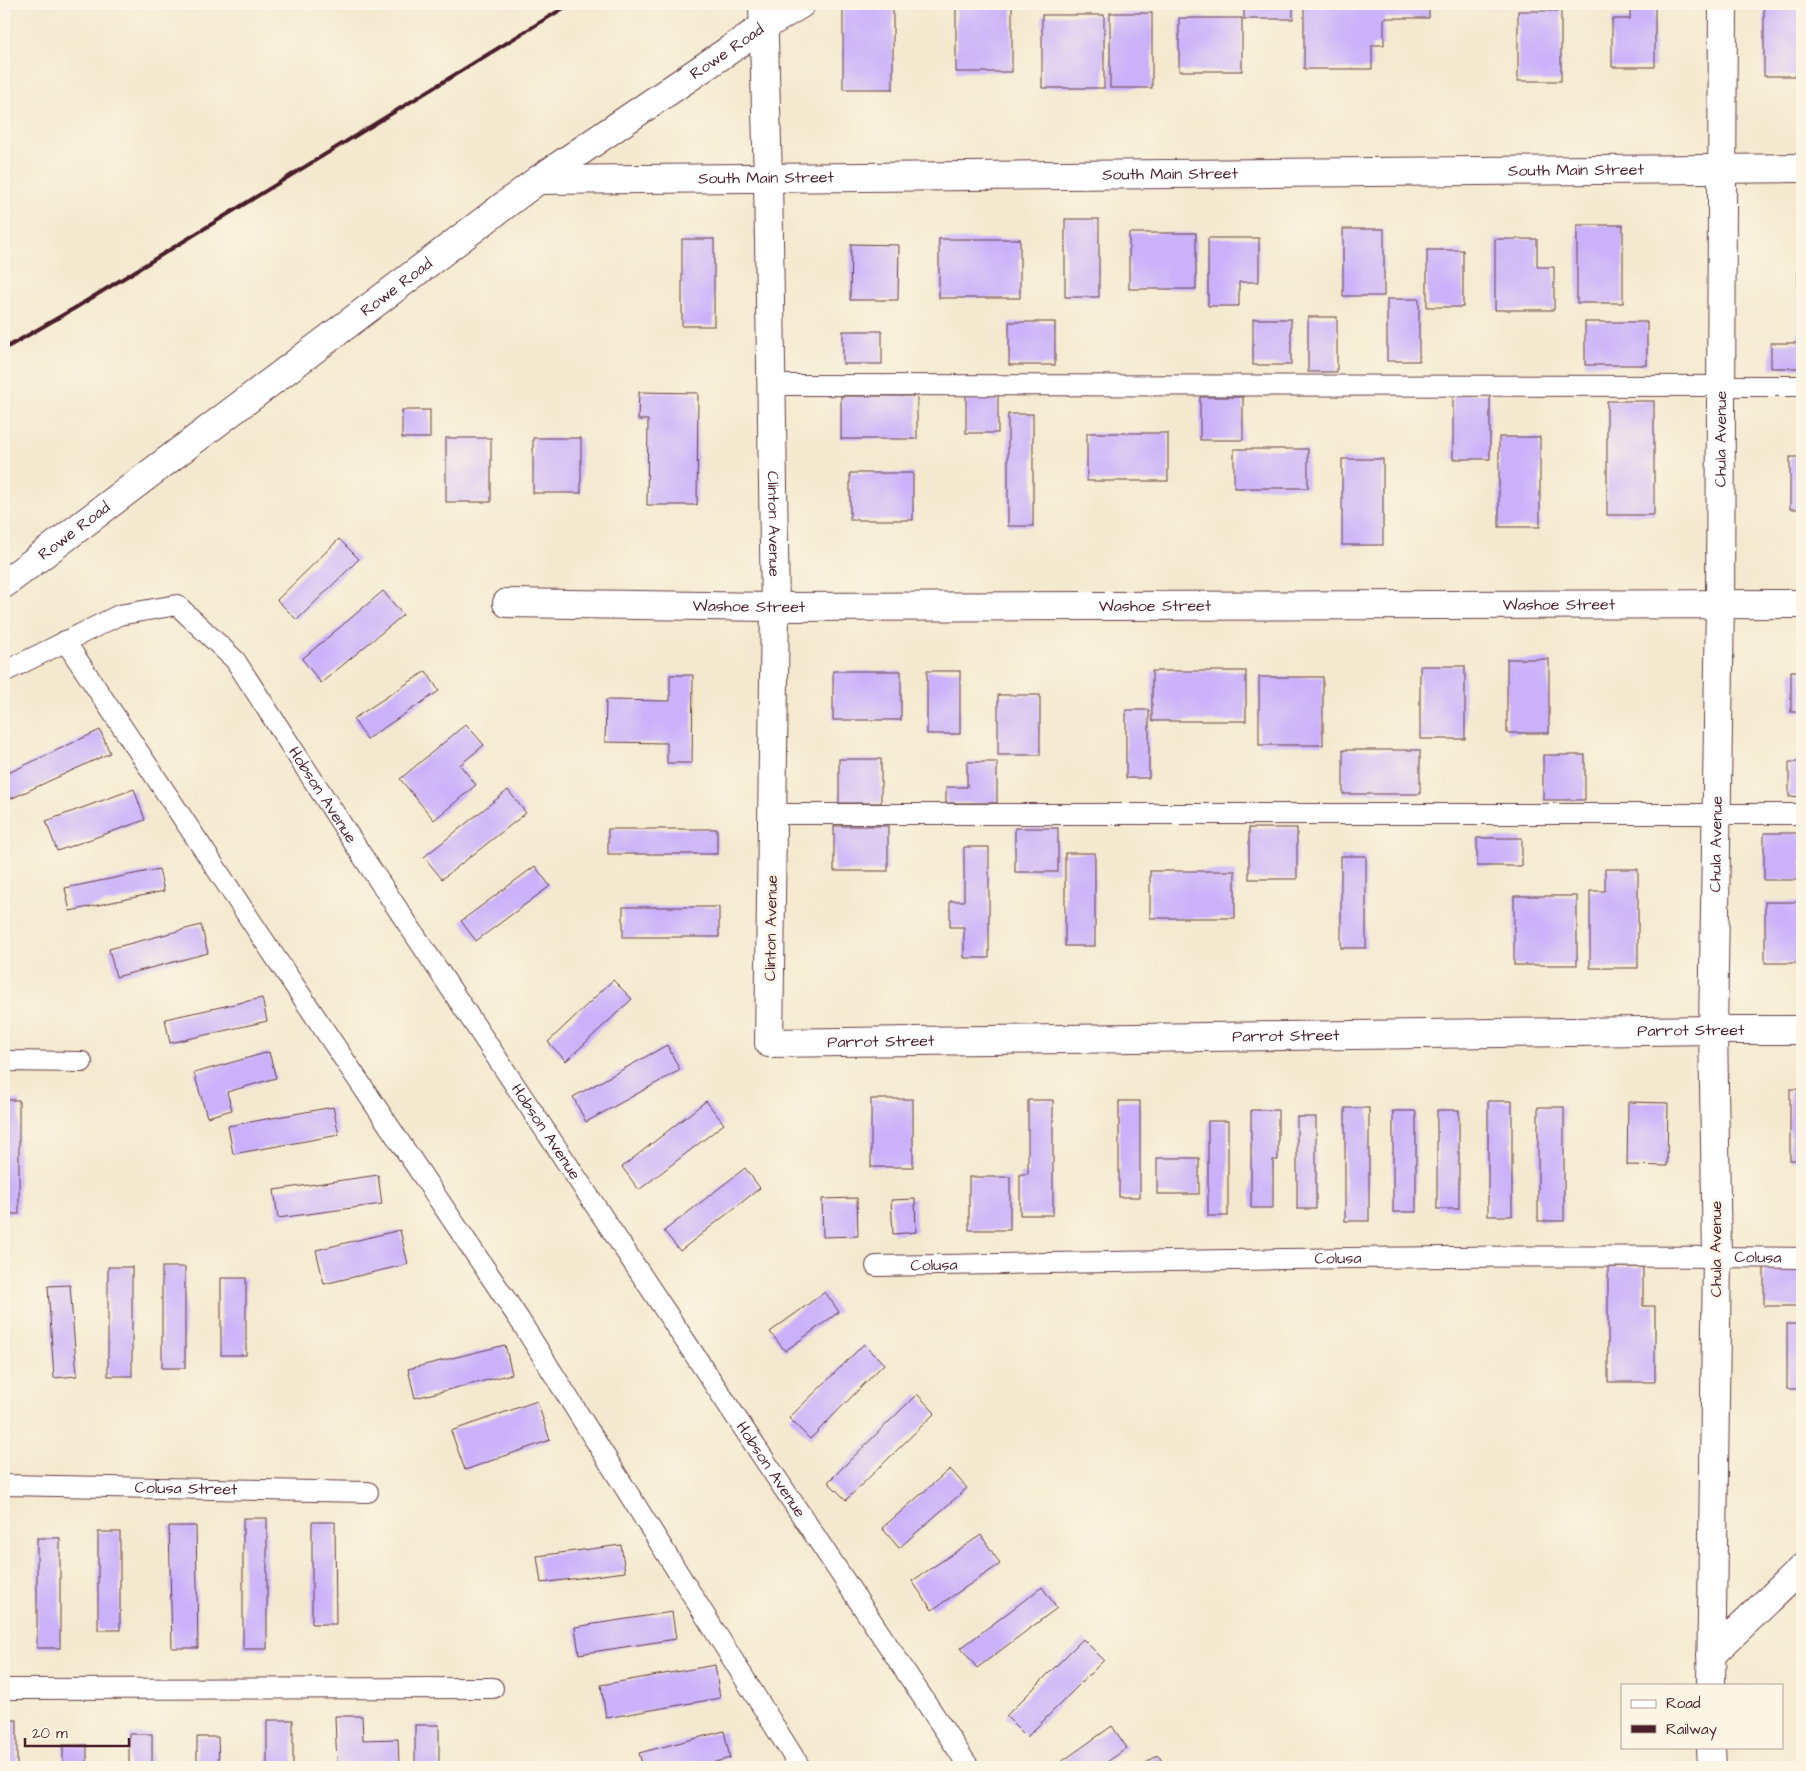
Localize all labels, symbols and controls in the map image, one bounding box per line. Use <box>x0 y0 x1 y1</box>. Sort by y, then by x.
street label: Rowe Road <box>685 19 768 85</box>
street label: South Main Street <box>1508 158 1644 182</box>
street label: South Main Street <box>1102 162 1238 186</box>
street label: South Main Street <box>698 166 835 189</box>
street label: Rowe Road <box>356 253 437 322</box>
street label: Chula Avenue <box>1710 391 1732 487</box>
street label: Clinton Avenue <box>762 471 786 577</box>
street label: Rowe Road <box>34 496 115 565</box>
street label: Washoe Street <box>1503 594 1616 616</box>
street label: Washoe Street <box>693 595 806 618</box>
street label: Washoe Street <box>1099 595 1212 617</box>
street label: Hobson Avenue <box>283 742 362 848</box>
street label: Chula Avenue <box>1704 795 1728 892</box>
street label: Clinton Avenue <box>759 874 783 981</box>
street label: Parrot Street <box>1637 1019 1745 1042</box>
street label: Parrot Street <box>1232 1024 1340 1048</box>
street label: Parrot Street <box>827 1030 935 1053</box>
street label: Hobson Avenue <box>506 1079 586 1184</box>
street label: Chula Avenue <box>1705 1200 1727 1297</box>
street label: Colusa <box>1734 1246 1782 1269</box>
street label: Colusa <box>1314 1247 1362 1270</box>
street label: Colusa <box>910 1254 958 1276</box>
street label: Hobson Avenue <box>731 1417 811 1522</box>
street label: Colusa Street <box>134 1477 238 1500</box>
legend <box>1621 1684 1784 1748</box>
text: Road <box>1666 1693 1701 1714</box>
scale bar <box>25 1716 129 1748</box>
text: Railway <box>1666 1719 1717 1741</box>
text: 20 m <box>32 1723 68 1744</box>

